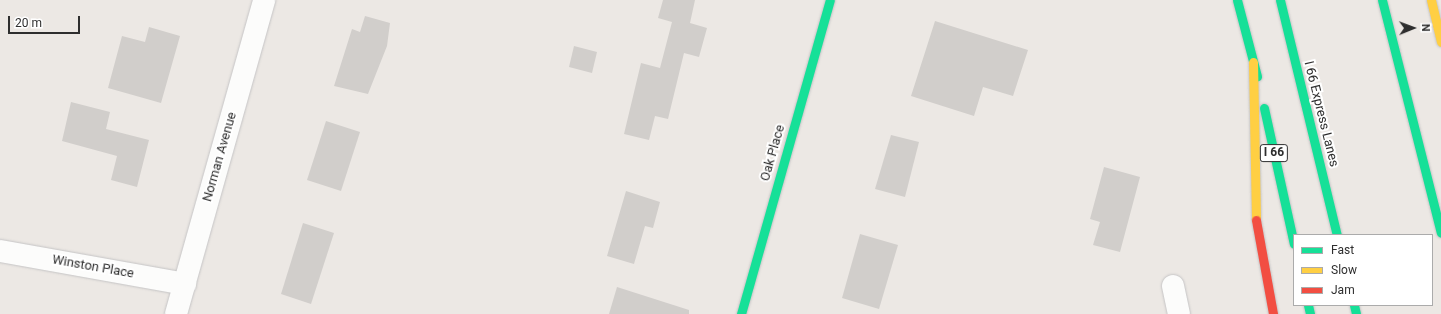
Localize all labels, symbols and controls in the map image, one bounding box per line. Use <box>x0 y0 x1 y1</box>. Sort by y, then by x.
scale bar <box>10 8 82 34</box>
north arrow <box>1393 8 1433 48</box>
text: 20 m <box>15 16 42 30</box>
text: N <box>1419 24 1432 32</box>
street label: I 66 Express Lanes <box>1300 60 1342 168</box>
street label: Norman Avenue <box>200 110 240 204</box>
street label: Oak Place <box>758 123 788 183</box>
road number: I 66 <box>1259 143 1289 163</box>
legend <box>1293 234 1433 306</box>
text: Fast <box>1331 243 1354 257</box>
street label: Winston Place <box>51 252 135 282</box>
text: Slow <box>1331 263 1357 277</box>
text: Jam <box>1331 283 1355 297</box>

